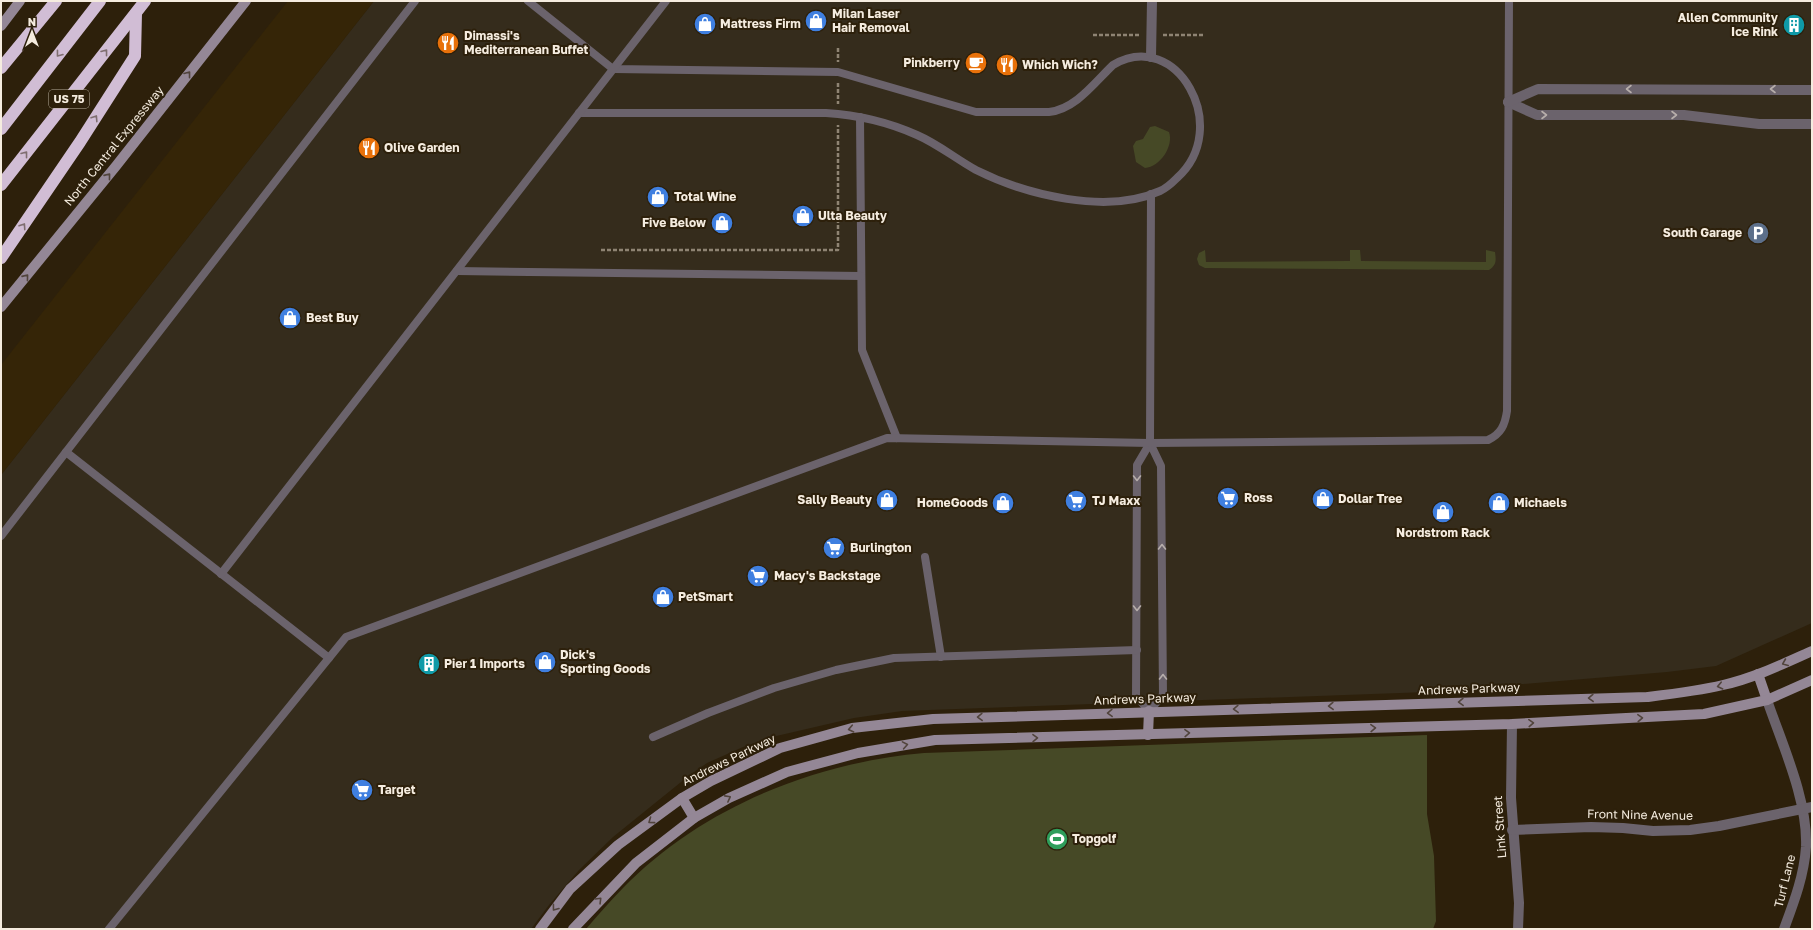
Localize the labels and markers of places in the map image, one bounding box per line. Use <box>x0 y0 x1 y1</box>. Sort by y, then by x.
place label: Milan Laser Hair Removal <box>832 6 910 35</box>
shop icon: Milan Laser Hair Removal <box>803 8 829 34</box>
place label: Allen Community Ice Rink <box>1678 10 1779 39</box>
shop icon: Mattress Firm <box>692 11 718 37</box>
building icon: Allen Community Ice Rink <box>1781 12 1807 38</box>
place label: Mattress Firm <box>720 16 801 31</box>
place label: Dimassi's Mediterranean Buffet <box>464 28 589 57</box>
restaurant icon: Dimassi's Mediterranean Buffet <box>435 30 461 56</box>
cafe icon: Pinkberry <box>963 50 989 76</box>
restaurant icon: Which Wich? <box>994 52 1020 78</box>
place label: Pinkberry <box>903 55 961 70</box>
place label: Which Wich? <box>1022 57 1098 72</box>
restaurant icon: Olive Garden <box>356 135 382 161</box>
place label: Olive Garden <box>384 140 460 155</box>
shop icon: Total Wine <box>645 184 671 210</box>
place label: Total Wine <box>674 189 736 204</box>
shop icon: Ulta Beauty <box>790 203 816 229</box>
place label: Ulta Beauty <box>818 208 888 223</box>
shop icon: Five Below <box>709 210 735 236</box>
place label: Five Below <box>642 215 706 230</box>
parking icon: South Garage <box>1745 220 1771 246</box>
place label: South Garage <box>1663 225 1742 240</box>
shop icon: Best Buy <box>277 305 303 331</box>
place label: Best Buy <box>306 310 360 325</box>
supermarket icon: Ross <box>1215 485 1241 511</box>
shop icon: Dollar Tree <box>1310 486 1336 512</box>
shop icon: Sally Beauty <box>874 487 900 513</box>
supermarket icon: TJ Maxx <box>1063 488 1089 514</box>
shop icon: HomeGoods <box>990 490 1016 516</box>
place label: Ross <box>1244 490 1273 505</box>
shop icon: Michaels <box>1486 490 1512 516</box>
place label: Dollar Tree <box>1338 491 1402 506</box>
place label: Sally Beauty <box>797 492 873 507</box>
place label: TJ Maxx <box>1092 493 1140 508</box>
place label: HomeGoods <box>917 495 988 510</box>
place label: Michaels <box>1514 495 1567 510</box>
shop icon: Nordstrom Rack <box>1430 499 1456 525</box>
place label: Nordstrom Rack <box>1396 525 1490 540</box>
supermarket icon: Burlington <box>821 535 847 561</box>
place label: Burlington <box>850 540 912 555</box>
supermarket icon: Macy's Backstage <box>745 563 771 589</box>
place label: Macy's Backstage <box>774 568 881 583</box>
shop icon: PetSmart <box>650 584 676 610</box>
place label: PetSmart <box>678 589 733 604</box>
place label: Dick's Sporting Goods <box>560 647 651 676</box>
shop icon: Dick's Sporting Goods <box>532 649 558 675</box>
building icon: Pier 1 Imports <box>416 651 442 677</box>
place label: Pier 1 Imports <box>444 656 525 671</box>
supermarket icon: Target <box>349 777 375 803</box>
place label: Target <box>378 782 416 797</box>
sports icon: Topgolf <box>1044 826 1070 852</box>
place label: Topgolf <box>1072 831 1117 846</box>

